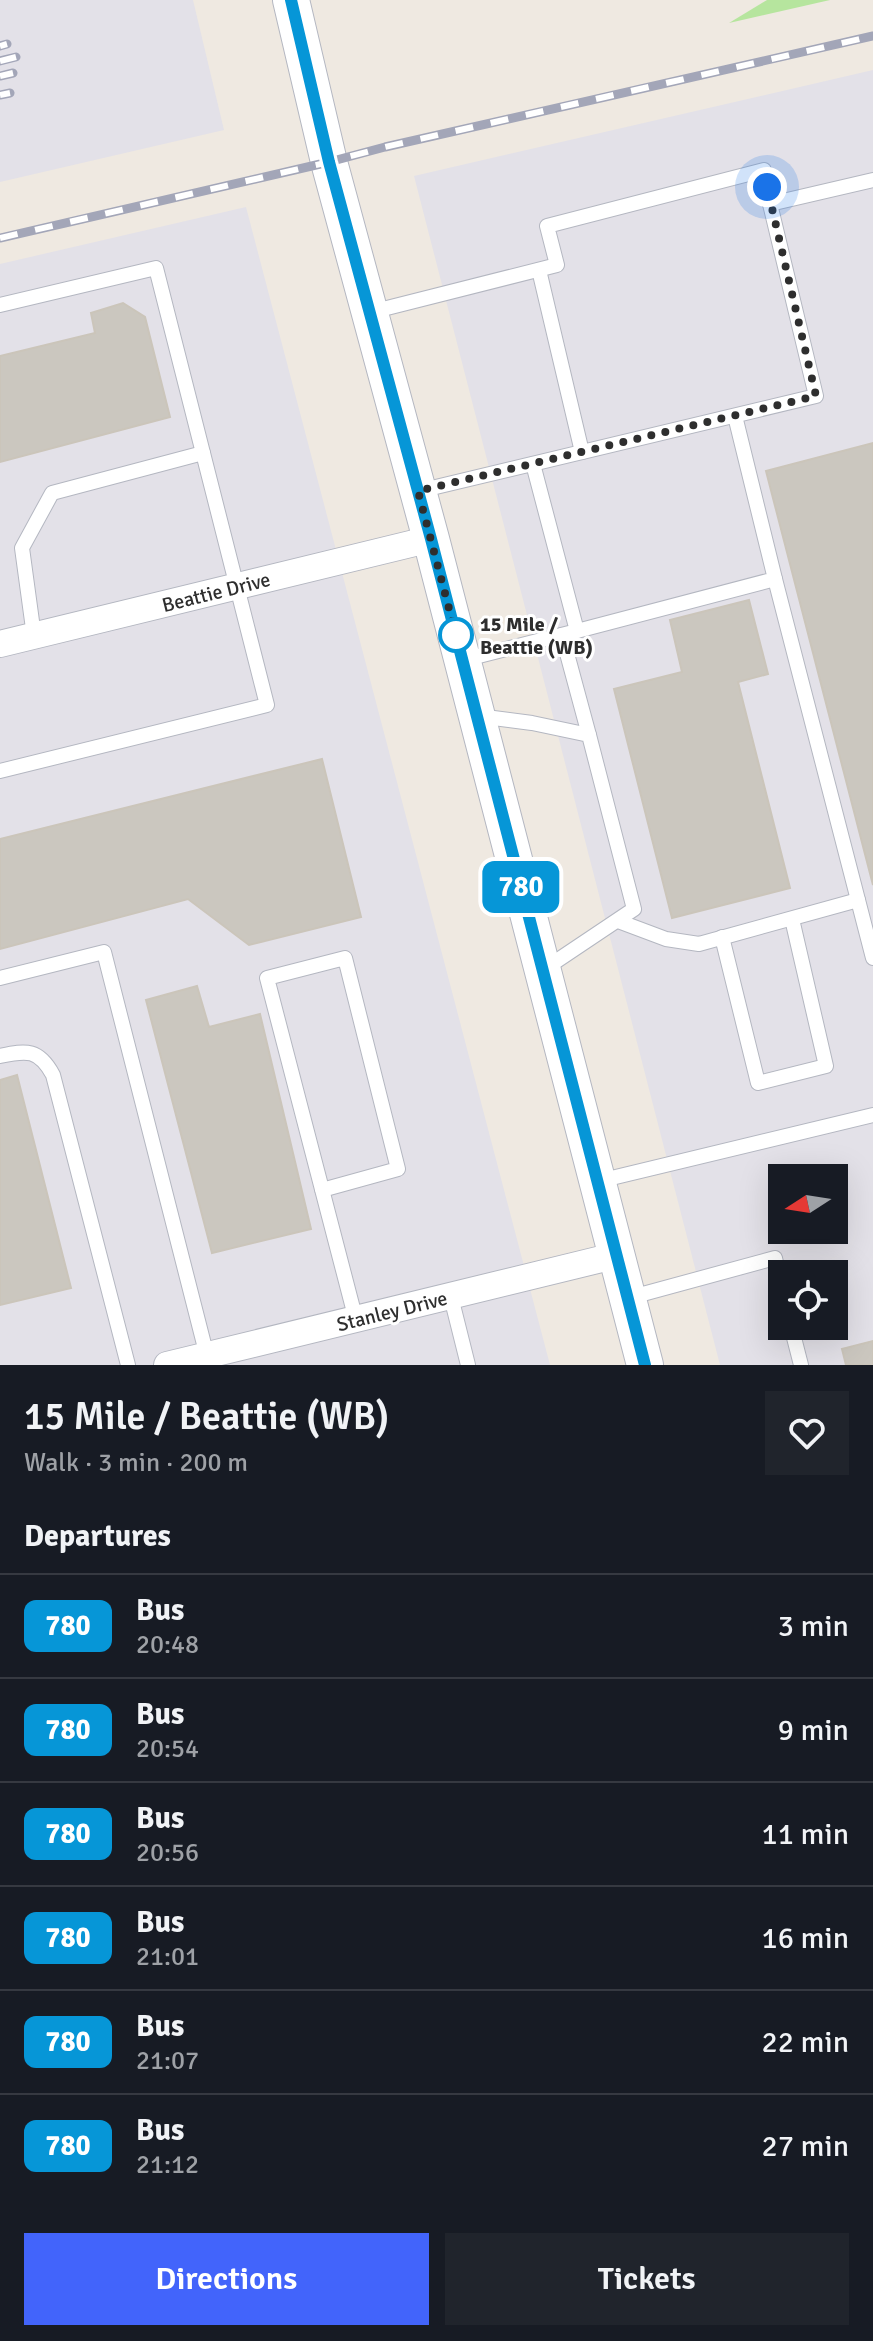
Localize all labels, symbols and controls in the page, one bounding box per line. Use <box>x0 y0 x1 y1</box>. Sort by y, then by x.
your location <box>747 167 787 207</box>
street label: Beattie Drive <box>159 567 273 618</box>
place label: 15 Mile / Beattie (WB) <box>480 612 593 660</box>
marker: 15 Mile / Beattie (WB) <box>439 618 473 652</box>
line badge: 780 <box>475 861 567 913</box>
text: 780 <box>498 870 544 904</box>
north arrow <box>768 1164 848 1244</box>
map controls <box>768 1164 848 1340</box>
button: locate <box>768 1260 848 1340</box>
street label: Stanley Drive <box>334 1286 450 1337</box>
button: heart <box>765 1391 849 1475</box>
text: 15 Mile / Beattie (WB) <box>24 1393 389 1440</box>
text: Walk · 3 min · 200 m <box>24 1447 248 1479</box>
text: Departures <box>24 1518 171 1555</box>
text: Bus <box>136 1592 184 1629</box>
text: 3 min <box>778 1608 849 1645</box>
text: 780 <box>45 1609 91 1643</box>
text: 20:48 <box>136 1629 199 1661</box>
text: Bus <box>136 1696 184 1733</box>
text: 9 min <box>778 1712 849 1749</box>
text: 780 <box>45 1713 91 1747</box>
text: 20:54 <box>136 1733 199 1765</box>
text: Bus <box>136 1800 184 1837</box>
text: 11 min <box>762 1816 849 1853</box>
text: 780 <box>45 1817 91 1851</box>
text: 20:56 <box>136 1837 199 1869</box>
text: Bus <box>136 1904 184 1941</box>
text: 16 min <box>762 1920 849 1957</box>
text: 780 <box>45 1921 91 1955</box>
text: 21:01 <box>136 1941 199 1973</box>
text: Bus <box>136 2008 184 2045</box>
text: 22 min <box>762 2024 849 2061</box>
text: 780 <box>45 2025 91 2059</box>
text: 21:07 <box>136 2045 199 2077</box>
text: Bus <box>136 2112 184 2149</box>
text: 27 min <box>762 2128 849 2165</box>
text: 780 <box>45 2129 91 2163</box>
text: 21:12 <box>136 2149 199 2181</box>
button: Directions <box>24 2233 429 2325</box>
button: Tickets <box>445 2233 849 2325</box>

